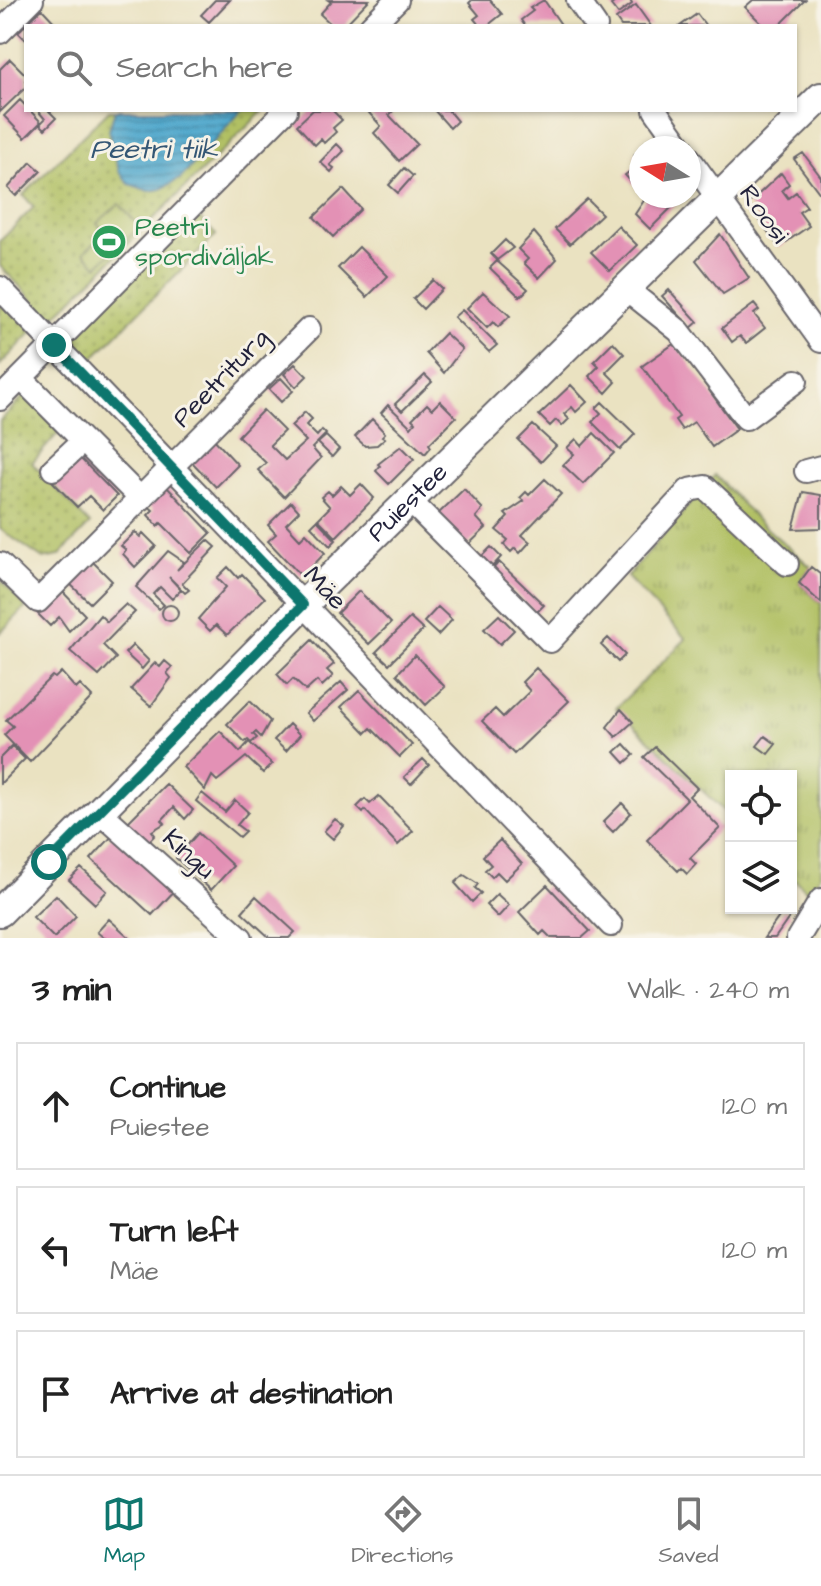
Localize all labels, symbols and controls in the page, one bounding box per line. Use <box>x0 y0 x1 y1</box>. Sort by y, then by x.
search box <box>24 24 797 112</box>
icon: search <box>52 46 96 90</box>
text: Search here <box>116 47 293 89</box>
water label: Peetri tiik <box>90 130 218 169</box>
north arrow <box>629 136 701 208</box>
street label: Roosi <box>730 177 798 251</box>
place label: Peetri spordiväljak <box>135 209 273 275</box>
sports icon: Peetri spordiväljak <box>90 223 128 261</box>
street label: Peetriturg <box>165 321 279 437</box>
route end <box>36 327 72 363</box>
street label: Puiestee <box>360 455 456 550</box>
street label: Mäe <box>295 558 355 618</box>
map controls <box>725 770 797 914</box>
button: locate <box>725 770 797 842</box>
street label: Kingu <box>154 821 223 889</box>
button: layers <box>725 842 797 914</box>
route start <box>31 844 67 880</box>
text: 3 min <box>32 966 112 1014</box>
text: Walk · 240 m <box>627 972 789 1008</box>
text: Continue <box>110 1067 226 1109</box>
icon: ahead <box>34 1084 78 1128</box>
text: 120 m <box>722 1088 787 1124</box>
text: Puiestee <box>110 1109 209 1145</box>
text: Turn left <box>110 1211 238 1253</box>
icon: left <box>34 1228 78 1272</box>
text: 120 m <box>722 1232 787 1268</box>
text: Mäe <box>110 1253 159 1289</box>
icon: arrive <box>34 1372 78 1416</box>
text: Arrive at destination <box>110 1373 392 1415</box>
tab: Map <box>102 1492 146 1571</box>
tab: Directions <box>351 1492 454 1571</box>
tab: Saved <box>659 1492 719 1571</box>

